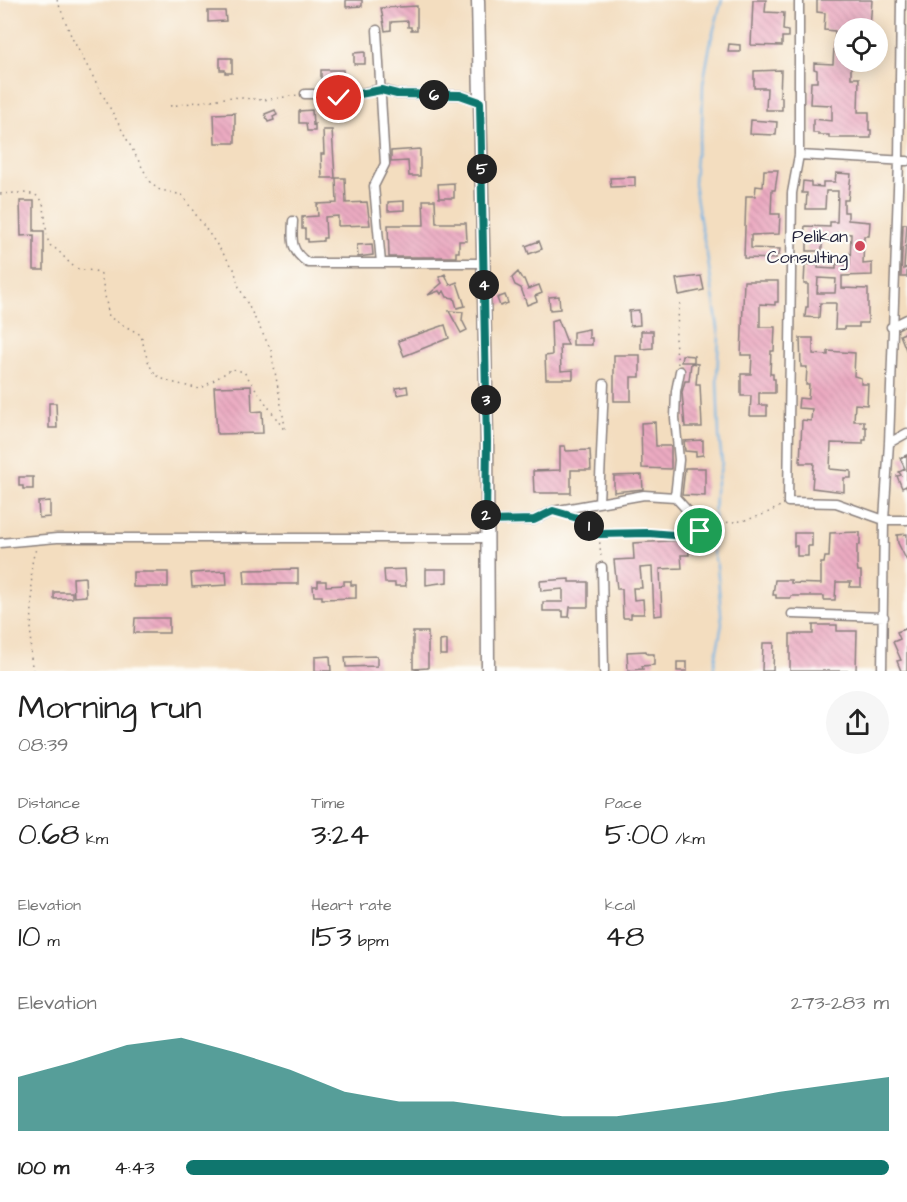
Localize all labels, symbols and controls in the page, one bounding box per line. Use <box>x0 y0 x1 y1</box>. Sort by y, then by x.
map controls <box>834 18 888 72</box>
button: locate <box>834 18 888 72</box>
pin <box>313 72 364 123</box>
pin: 6 <box>419 80 449 110</box>
icon: check <box>322 81 355 114</box>
text: 6 <box>429 84 439 106</box>
pin: 5 <box>467 154 497 184</box>
text: 5 <box>476 158 488 180</box>
place label: Pelikan Consulting <box>767 224 848 271</box>
marker: Pelikan Consulting <box>853 239 867 253</box>
pin: 4 <box>469 270 499 300</box>
text: 4 <box>479 274 489 296</box>
pin: 3 <box>471 385 501 415</box>
text: 3 <box>482 389 490 411</box>
pin: 2 <box>471 500 501 530</box>
text: 2 <box>481 504 491 526</box>
pin <box>674 505 725 556</box>
pin: 1 <box>574 511 604 541</box>
icon: arrive <box>683 514 716 547</box>
text: 1 <box>588 515 590 537</box>
text: Morning run <box>18 685 202 731</box>
button: share <box>826 691 889 754</box>
text: 08:39 <box>18 731 69 759</box>
text: Distance <box>18 792 80 814</box>
text: Time <box>311 792 345 814</box>
text: Pace <box>605 792 642 814</box>
text: 0.68 <box>18 814 79 856</box>
text: 3:24 <box>311 814 369 856</box>
text: 5:00 <box>605 814 669 856</box>
text: km <box>79 828 108 850</box>
text: /km <box>669 828 705 850</box>
text: Elevation <box>18 894 81 916</box>
text: Heart rate <box>311 894 392 916</box>
text: kcal <box>605 894 635 916</box>
text: 10 <box>18 916 41 958</box>
text: 153 <box>311 916 352 958</box>
text: 48 <box>605 916 645 958</box>
text: m <box>41 930 60 952</box>
text: bpm <box>352 930 388 952</box>
text: Elevation <box>18 989 97 1017</box>
text: 273–283 m <box>791 989 889 1017</box>
text: 100 m <box>18 1154 69 1182</box>
text: 4:43 <box>114 1154 155 1182</box>

